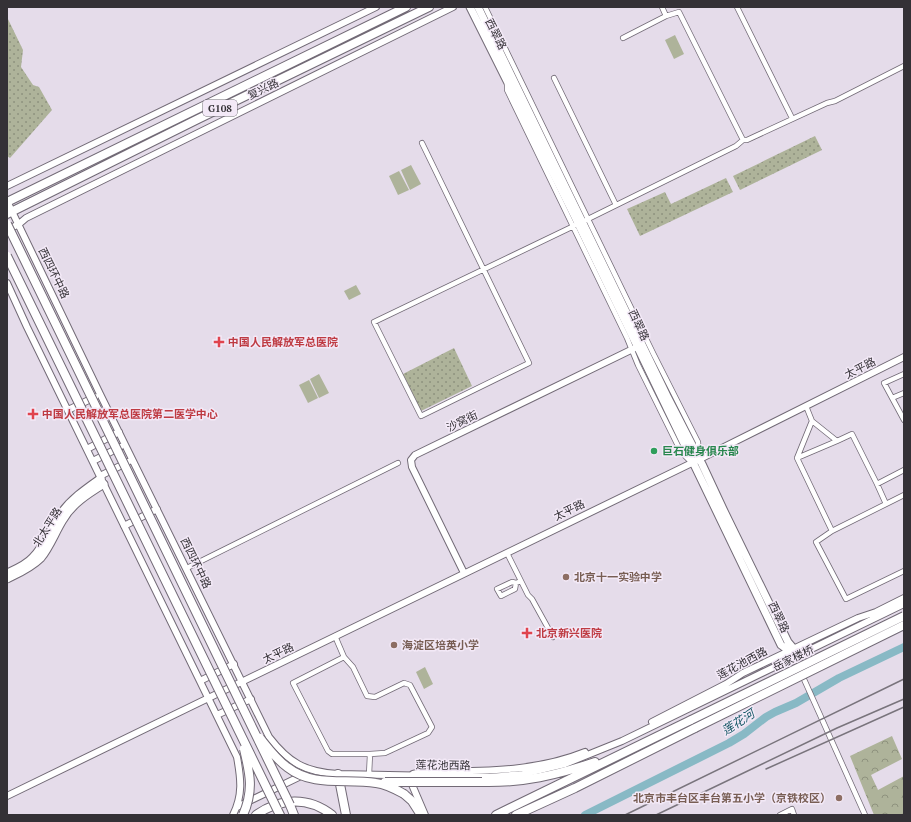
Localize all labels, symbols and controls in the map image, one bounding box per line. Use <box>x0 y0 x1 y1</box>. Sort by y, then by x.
street label: 西翠路 <box>482 16 510 52</box>
street label: 复兴路 <box>245 75 281 103</box>
road number: G108 <box>203 100 237 116</box>
street label: 西四环中路 <box>36 245 72 301</box>
street label: 西翠路 <box>626 307 652 343</box>
place label: 中国人民解放军总医院 <box>228 335 338 349</box>
marker: 中国人民解放军总医院 <box>213 336 225 348</box>
street label: 太平路 <box>842 354 878 382</box>
place label: 中国人民解放军总医院第二医学中心 <box>42 407 218 421</box>
street label: 沙窝街 <box>444 407 480 435</box>
marker: 中国人民解放军总医院第二医学中心 <box>27 408 39 420</box>
place label: 巨石健身俱乐部 <box>662 444 739 458</box>
marker: 巨石健身俱乐部 <box>649 446 659 456</box>
street label: 太平路 <box>551 496 587 524</box>
street label: 北太平路 <box>29 505 65 549</box>
street label: 西四环中路 <box>178 535 214 591</box>
place label: 北京十一实验中学 <box>574 570 662 584</box>
marker: 北京十一实验中学 <box>561 572 571 582</box>
street label: 西翠路 <box>765 599 793 635</box>
place label: 北京新兴医院 <box>536 626 602 640</box>
marker: 北京新兴医院 <box>521 627 533 639</box>
place label: 海淀区培英小学 <box>402 638 479 652</box>
street label: 太平路 <box>260 639 296 667</box>
marker: 海淀区培英小学 <box>389 640 399 650</box>
street label: 岳家楼桥 <box>770 642 816 674</box>
street label: 莲花池西路 <box>714 644 770 682</box>
water label: 莲花河 <box>719 705 759 738</box>
street label: 莲花池西路 <box>415 758 471 772</box>
place label: 北京市丰台区丰台第五小学（京铁校区） <box>633 791 831 805</box>
marker: 北京市丰台区丰台第五小学（京铁校区） <box>834 793 844 803</box>

